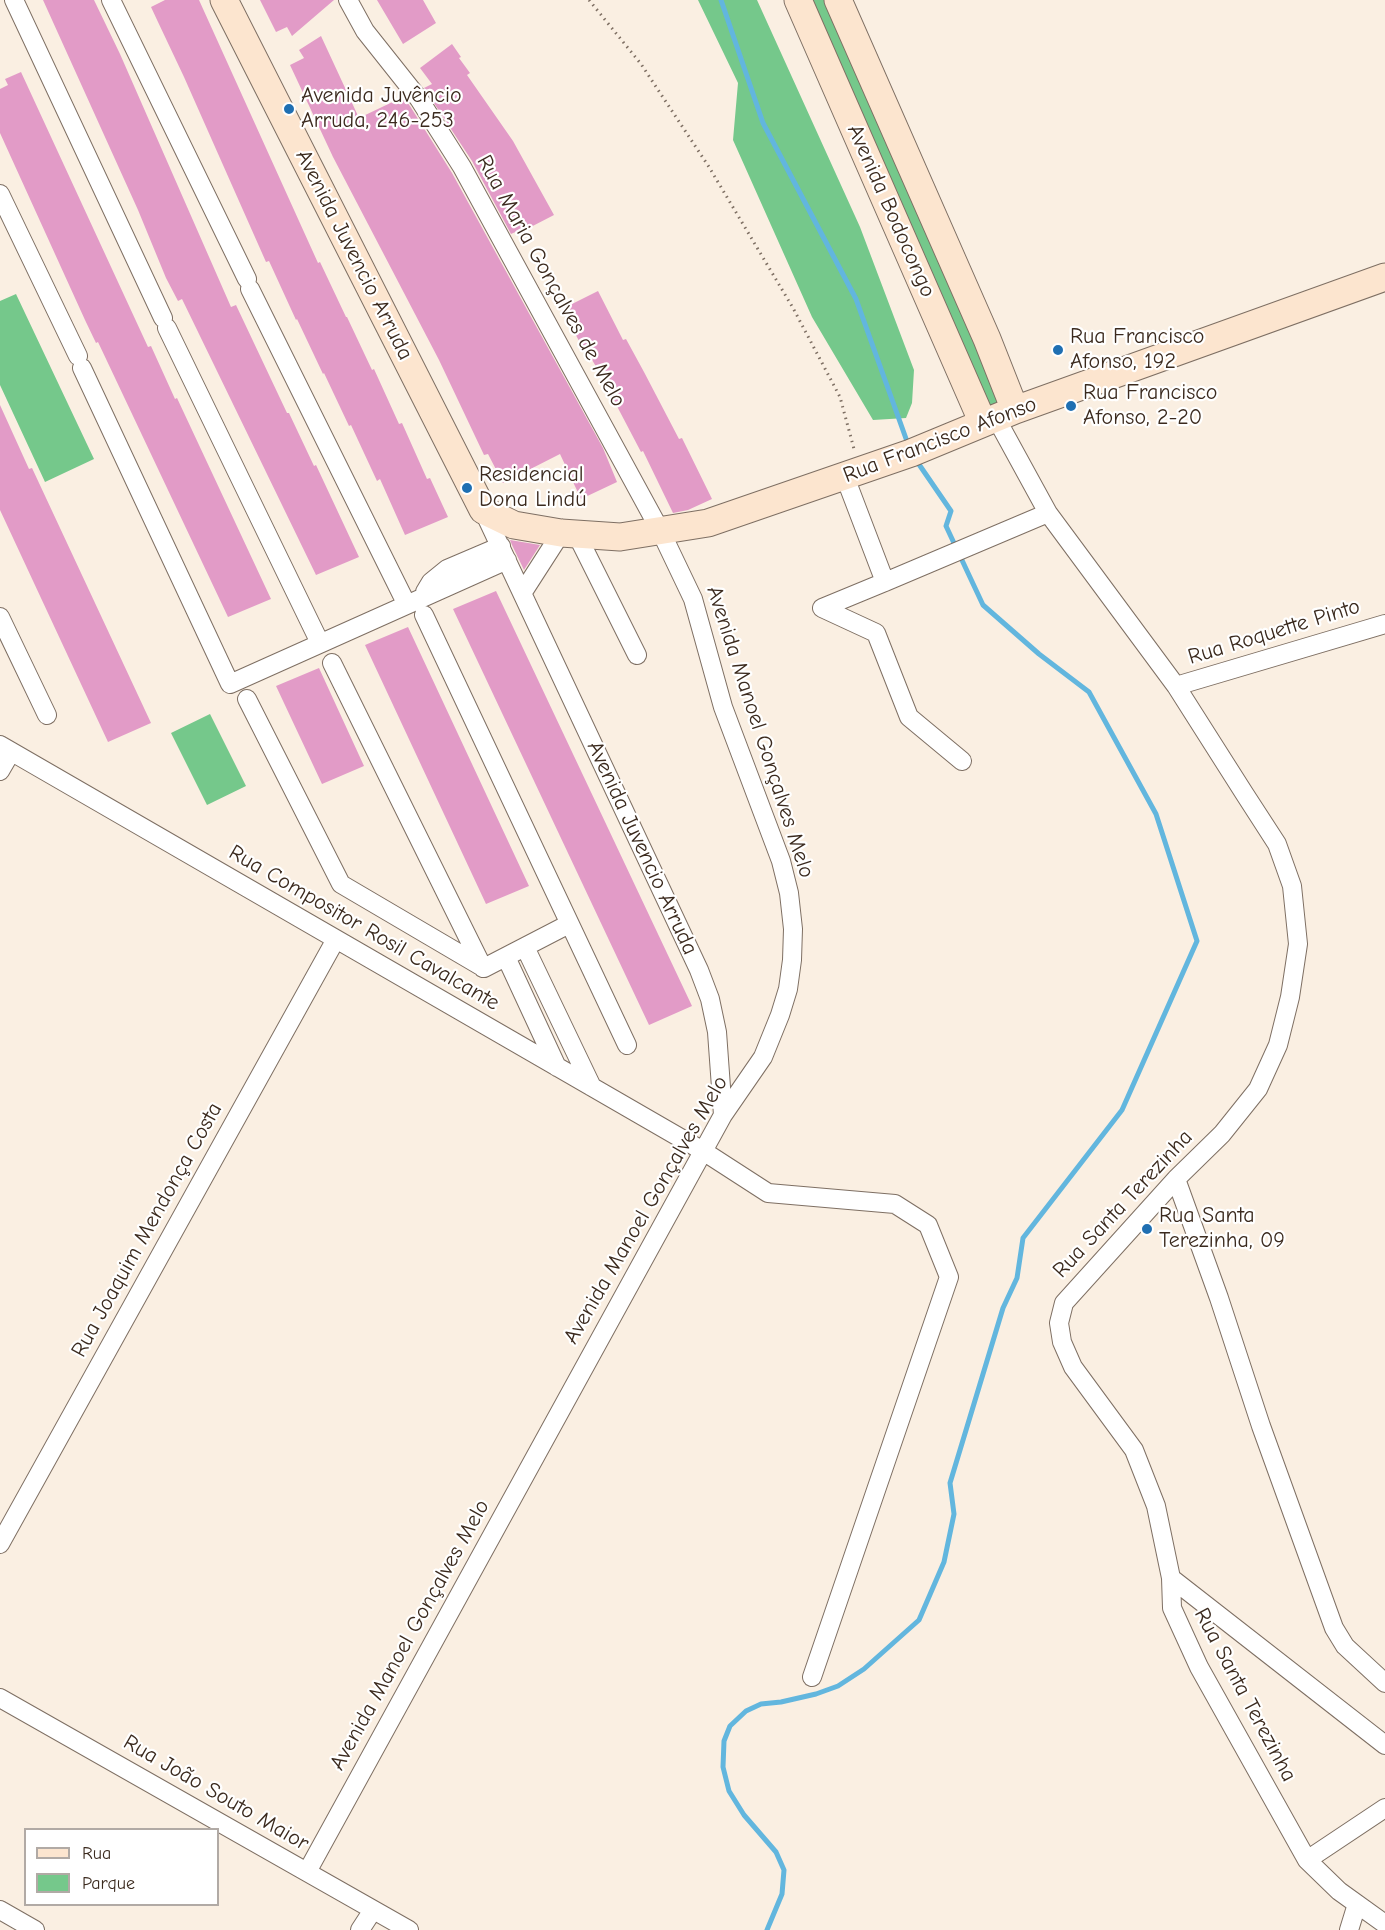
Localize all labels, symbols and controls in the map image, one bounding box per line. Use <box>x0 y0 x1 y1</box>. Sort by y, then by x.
place label: Avenida Juvêncio Arruda, 246-253 <box>301 83 462 134</box>
marker: Avenida Juvêncio Arruda, 246-253 <box>282 102 296 116</box>
street label: Avenida Bodocongo <box>841 121 941 301</box>
street label: Avenida Juvencio Arruda <box>289 145 419 365</box>
street label: Rua Maria Gonçalves de Melo <box>471 150 631 412</box>
place label: Rua Francisco Afonso, 192 <box>1070 324 1205 376</box>
marker: Rua Francisco Afonso, 192 <box>1051 343 1065 357</box>
place label: Rua Francisco Afonso, 2-20 <box>1083 380 1218 432</box>
street label: Rua Francisco Afonso <box>840 391 1040 489</box>
marker: Rua Francisco Afonso, 2-20 <box>1064 399 1078 413</box>
place label: Residencial Dona Lindú <box>479 462 586 514</box>
marker: Residencial Dona Lindú <box>460 481 474 495</box>
street label: Avenida Manoel Gonçalves Melo <box>700 583 820 881</box>
street label: Rua Roquette Pinto <box>1185 593 1363 671</box>
street label: Avenida Juvencio Arruda <box>581 737 703 959</box>
street label: Rua Compositor Rosil Cavalcante <box>224 839 504 1017</box>
street label: Avenida Manoel Gonçalves Melo <box>558 1071 734 1349</box>
street label: Rua Joaquim Mendonça Costa <box>66 1098 228 1362</box>
street label: Rua Santa Terezinha <box>1048 1124 1198 1284</box>
place label: Rua Santa Terezinha, 09 <box>1159 1203 1285 1254</box>
marker: Rua Santa Terezinha, 09 <box>1140 1222 1154 1236</box>
street label: Avenida Manoel Gonçalves Melo <box>324 1495 496 1775</box>
street label: Rua Santa Terezinha <box>1188 1604 1302 1786</box>
street label: Rua João Souto Maior <box>119 1729 313 1857</box>
legend <box>24 1828 219 1906</box>
text: Rua <box>82 1843 111 1864</box>
text: Parque <box>82 1873 135 1894</box>

